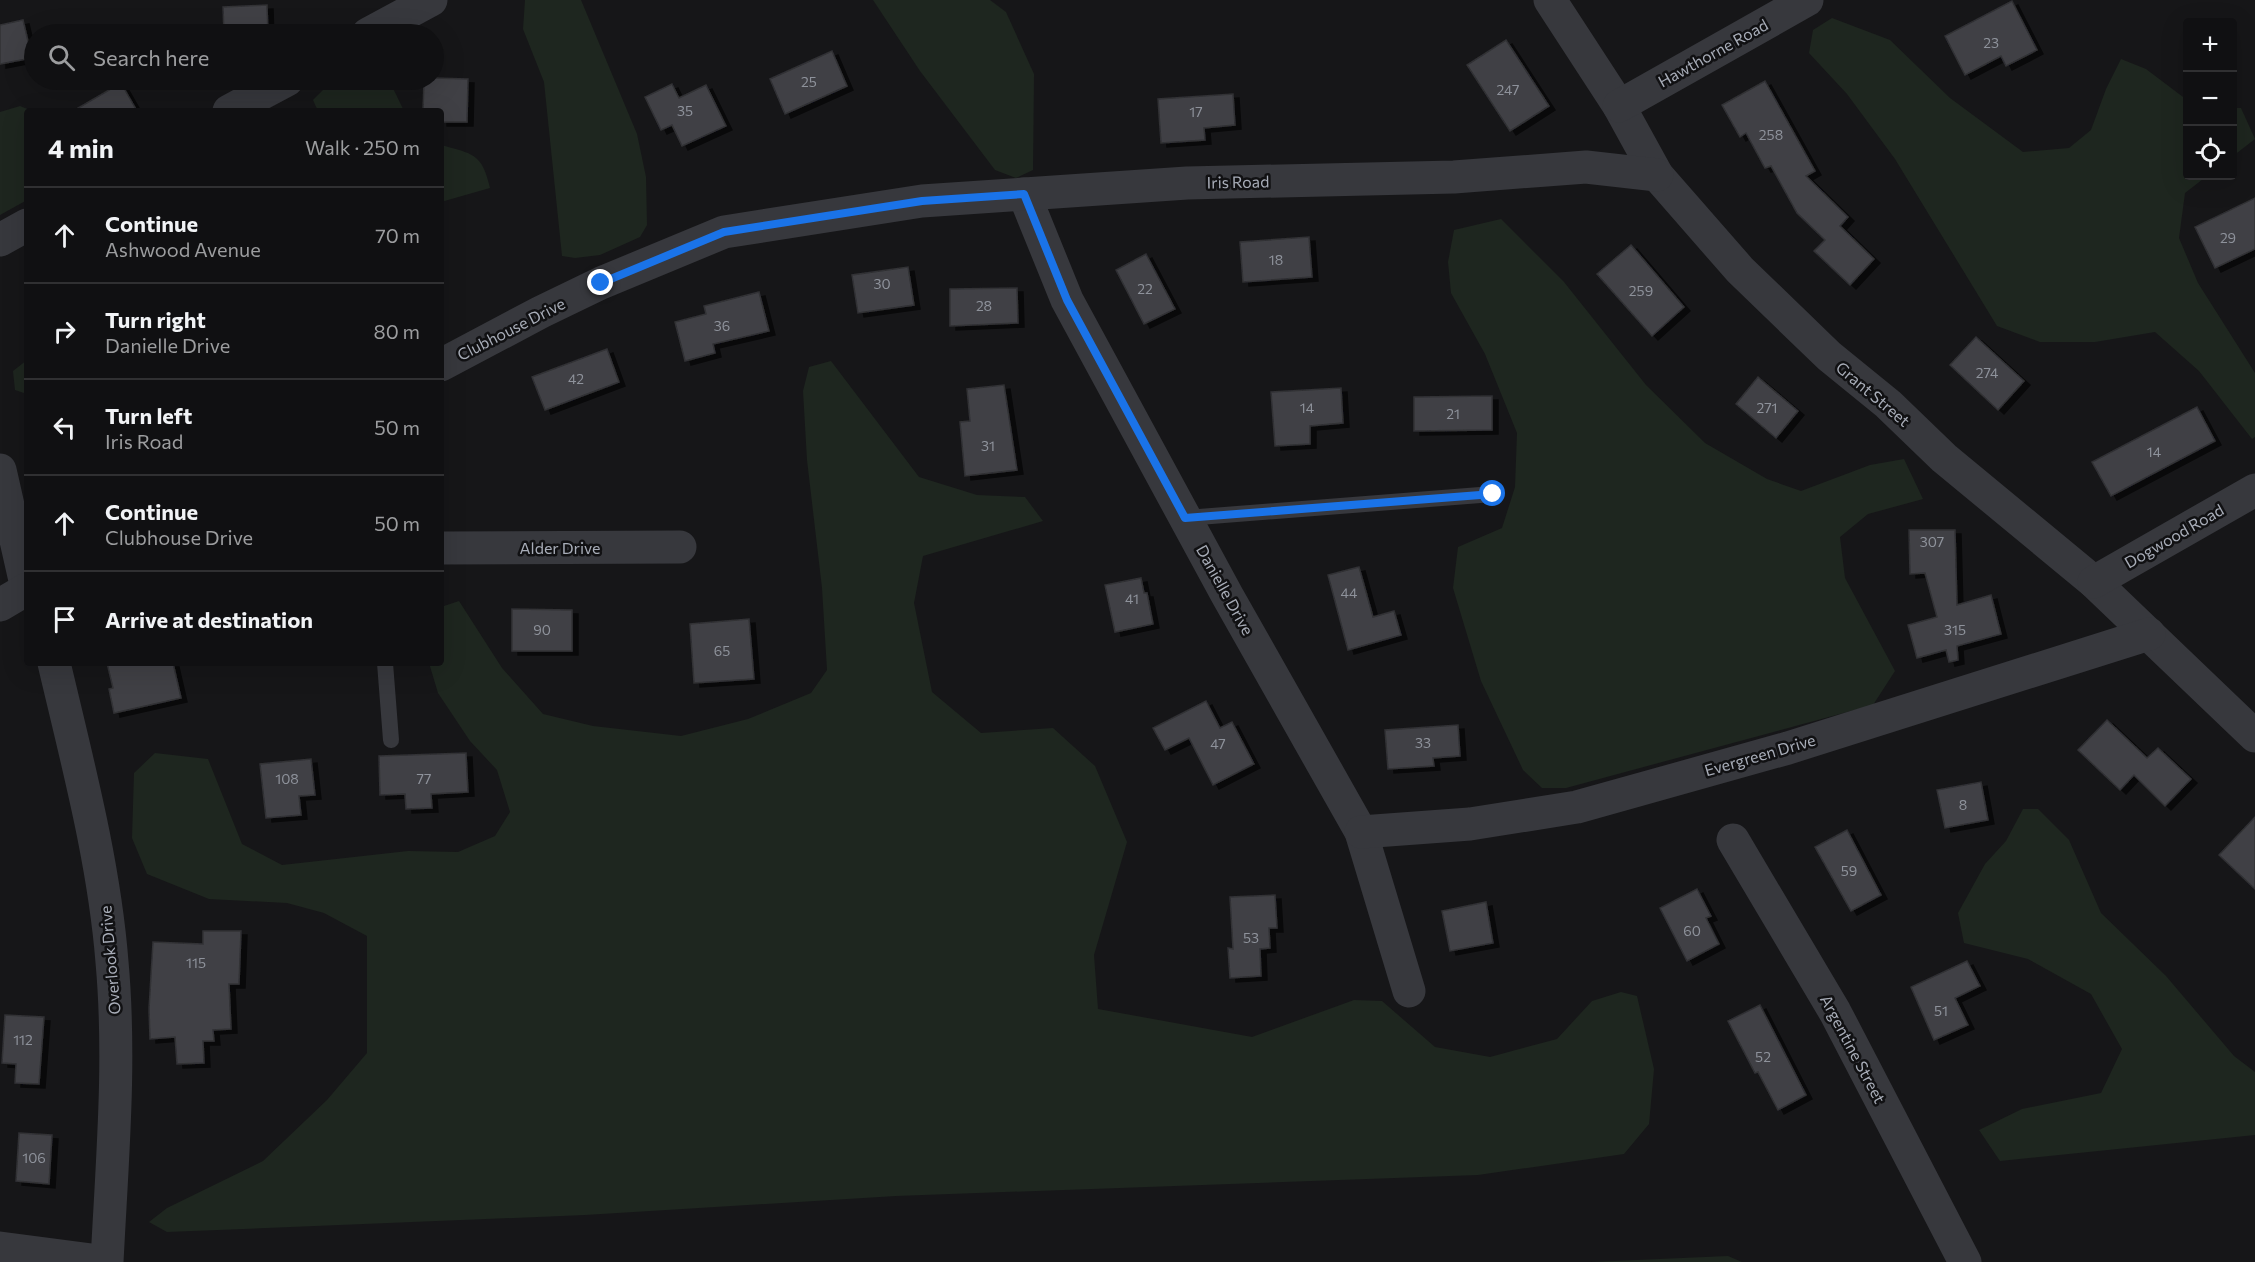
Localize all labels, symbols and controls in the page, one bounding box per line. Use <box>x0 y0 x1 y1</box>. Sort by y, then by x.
street label: Hawthorne Road <box>1654 15 1771 91</box>
map controls <box>2183 18 2237 180</box>
button: + <box>2183 18 2237 72</box>
search box <box>24 24 444 90</box>
house number: 23 <box>1983 34 1999 51</box>
icon: search <box>45 41 78 74</box>
text: Search here <box>93 44 209 71</box>
button: − <box>2183 72 2237 126</box>
house number: 25 <box>801 73 817 90</box>
house number: 247 <box>1496 81 1520 98</box>
house number: 35 <box>677 102 693 119</box>
house number: 17 <box>1189 103 1203 120</box>
house number: 258 <box>1759 126 1783 143</box>
button: locate <box>2183 126 2237 180</box>
text: 4 min <box>48 132 114 163</box>
text: Walk · 250 m <box>305 135 420 159</box>
street label: Iris Road <box>1206 171 1269 192</box>
text: Continue <box>105 210 198 237</box>
icon: ahead <box>48 219 81 252</box>
text: 70 m <box>375 223 420 247</box>
house number: 29 <box>2220 229 2236 246</box>
text: Ashwood Avenue <box>105 237 261 261</box>
house number: 18 <box>1269 251 1283 268</box>
route end <box>587 269 613 295</box>
house number: 30 <box>873 275 891 292</box>
house number: 22 <box>1137 280 1153 297</box>
house number: 259 <box>1629 282 1653 299</box>
street label: Clubhouse Drive <box>454 293 568 364</box>
house number: 28 <box>976 297 992 314</box>
text: Turn right <box>105 306 206 333</box>
icon: right <box>48 315 81 348</box>
house number: 36 <box>714 317 730 334</box>
text: 80 m <box>374 319 420 343</box>
text: Danielle Drive <box>105 333 230 357</box>
street label: Grant Street <box>1833 357 1914 430</box>
house number: 274 <box>1976 364 1999 381</box>
house number: 42 <box>568 370 584 387</box>
house number: 14 <box>1300 399 1315 416</box>
house number: 271 <box>1756 399 1778 416</box>
text: Turn left <box>105 402 192 429</box>
house number: 21 <box>1446 405 1460 422</box>
icon: left <box>48 411 81 444</box>
text: 50 m <box>374 415 420 439</box>
text: Iris Road <box>105 429 183 453</box>
house number: 31 <box>981 437 995 454</box>
house number: 14 <box>2147 443 2162 460</box>
route start <box>1479 480 1505 506</box>
text: Continue <box>105 498 198 525</box>
street label: Dogwood Road <box>2121 500 2227 572</box>
icon: ahead <box>48 507 81 540</box>
text: 50 m <box>374 511 420 535</box>
text: Clubhouse Drive <box>105 525 253 549</box>
house number: 307 <box>1920 533 1944 550</box>
street label: Alder Drive <box>520 538 600 557</box>
street label: Danielle Drive <box>1193 541 1258 638</box>
house number: 44 <box>1341 584 1358 601</box>
house number: 41 <box>1125 590 1139 607</box>
icon: arrive <box>48 603 81 636</box>
text: Arrive at destination <box>105 606 313 633</box>
house number: 90 <box>533 621 551 638</box>
house number: 315 <box>1944 621 1966 638</box>
house number: 65 <box>714 642 730 659</box>
street label: Evergreen Drive <box>1702 730 1818 779</box>
house number: 33 <box>1415 734 1431 751</box>
house number: 47 <box>1210 735 1226 752</box>
house number: 108 <box>275 770 299 787</box>
house number: 77 <box>417 770 431 787</box>
house number: 8 <box>1959 796 1967 813</box>
house number: 59 <box>1841 862 1857 879</box>
street label: Overlook Drive <box>95 905 124 1015</box>
house number: 60 <box>1683 922 1701 939</box>
house number: 53 <box>1243 929 1259 946</box>
house number: 115 <box>186 954 206 971</box>
street label: Argentine Street <box>1817 991 1890 1107</box>
house number: 51 <box>1934 1002 1948 1019</box>
house number: 112 <box>13 1031 33 1048</box>
house number: 52 <box>1755 1048 1771 1065</box>
house number: 106 <box>22 1149 46 1166</box>

